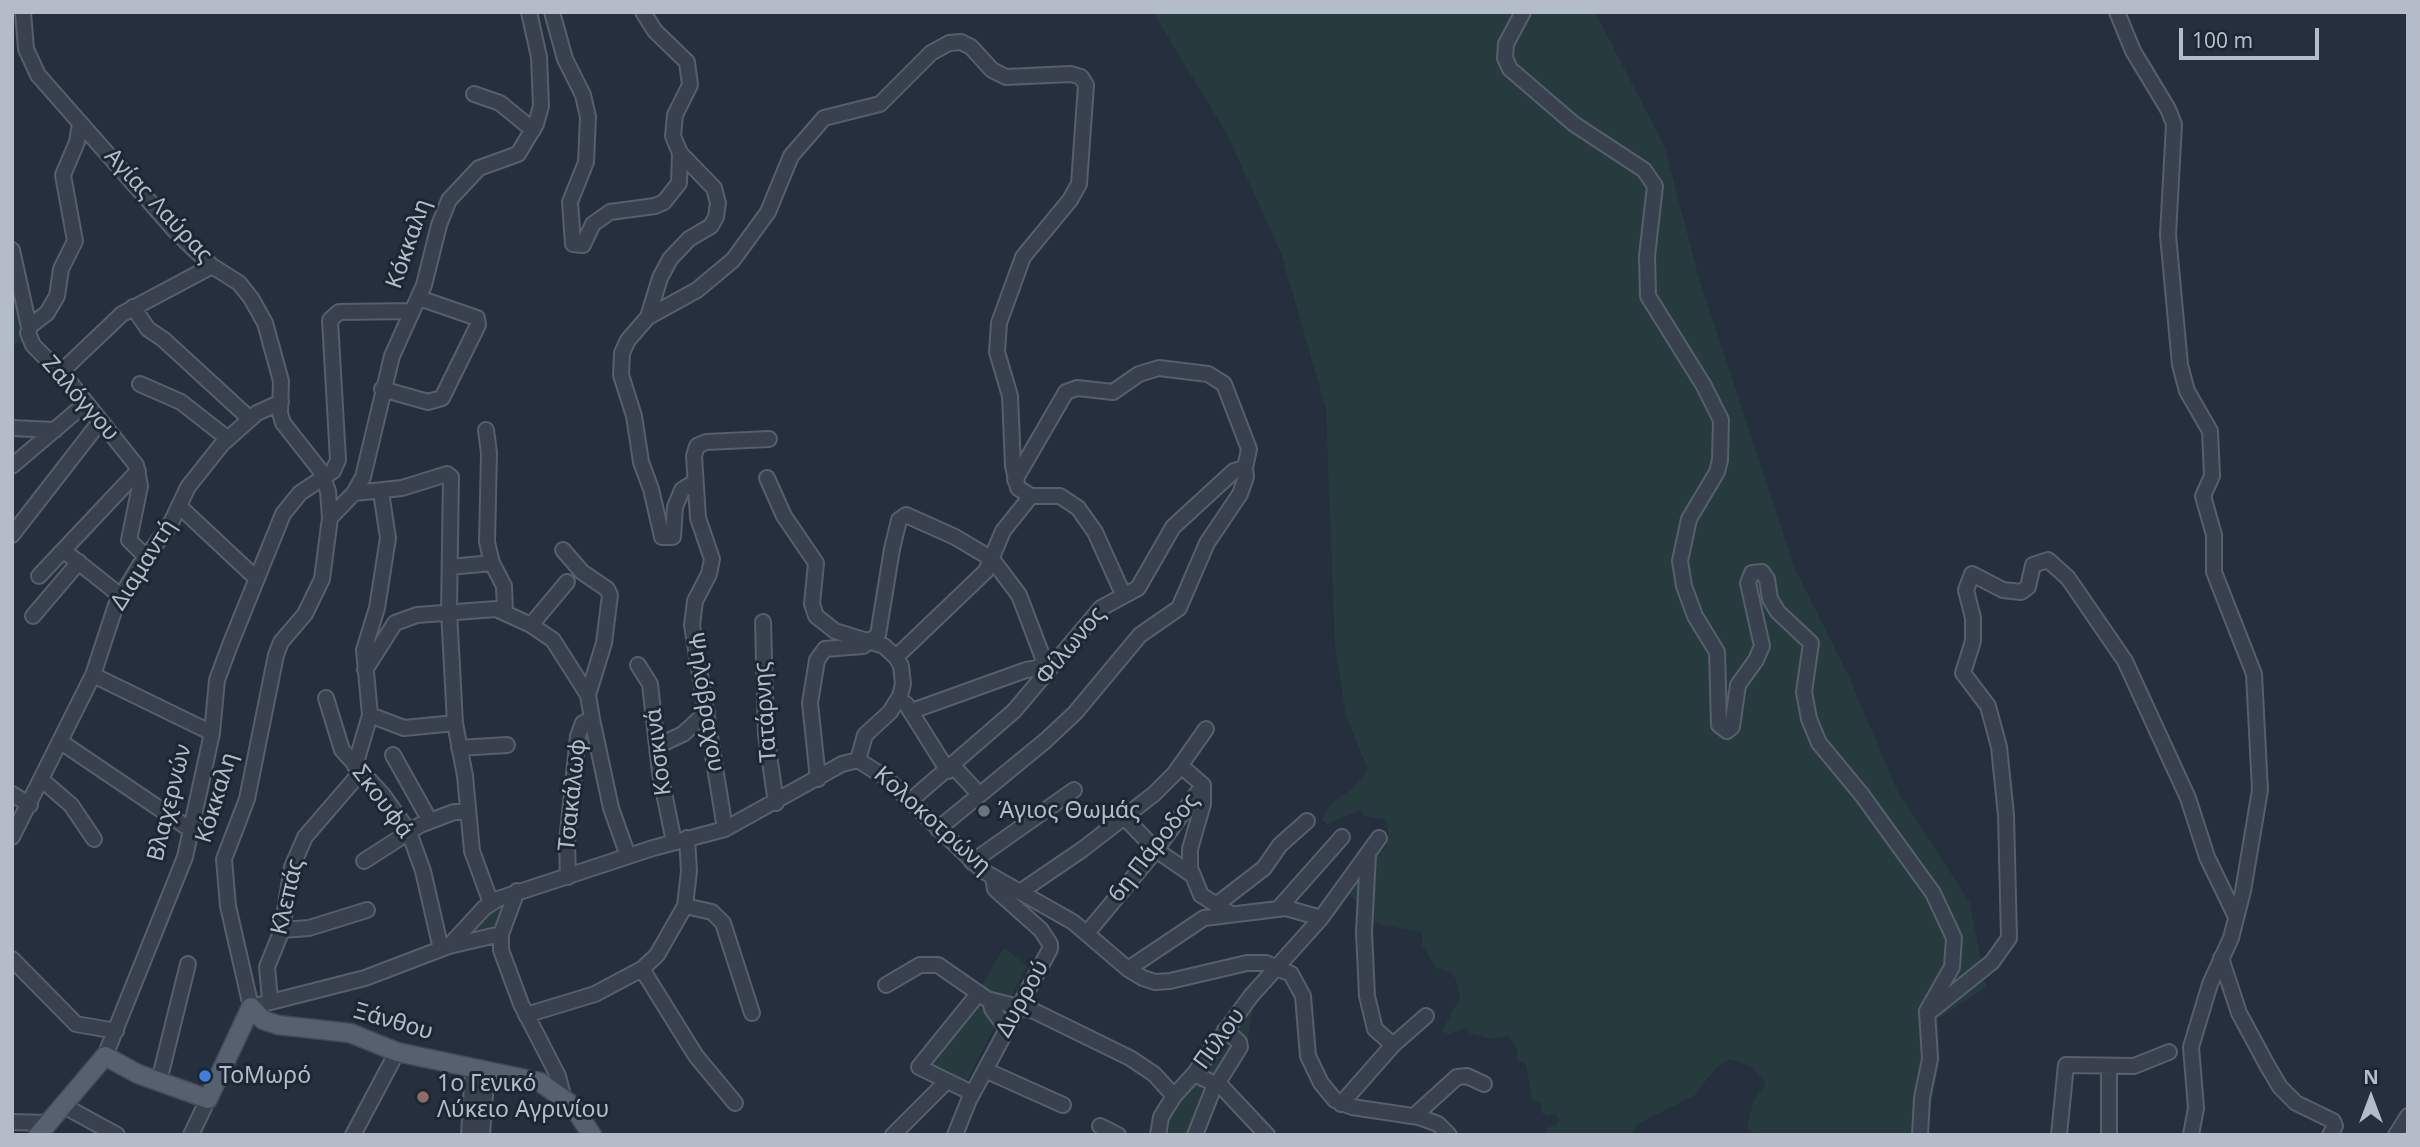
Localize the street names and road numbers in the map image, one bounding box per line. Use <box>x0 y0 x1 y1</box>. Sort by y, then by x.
street label: Αγίας Λαύρας <box>98 143 218 269</box>
street label: Κόκκαλη <box>381 196 437 292</box>
street label: Ζαλόγγου <box>36 351 124 447</box>
street label: Διαμαντή <box>105 515 183 615</box>
street label: Φίλωνος <box>1030 601 1112 691</box>
street label: Ψηλόβραχου <box>680 630 730 774</box>
street label: Τατάρνης <box>749 661 783 763</box>
street label: Κοσκινά <box>640 707 678 797</box>
street label: Τσακάλωφ <box>553 738 593 852</box>
street label: Βλαχερνών <box>142 742 198 864</box>
street label: Κόκκαλη <box>190 750 244 846</box>
street label: Σκουφά <box>346 760 418 844</box>
street label: Κολοκοτρώνη <box>868 761 996 881</box>
street label: 6η Πάροδος <box>1103 788 1205 908</box>
street label: Κλεπάς <box>266 856 310 938</box>
street label: Δυρρού <box>991 956 1055 1042</box>
street label: Ξάνθου <box>350 997 436 1047</box>
street label: Πύλου <box>1188 1003 1252 1075</box>

